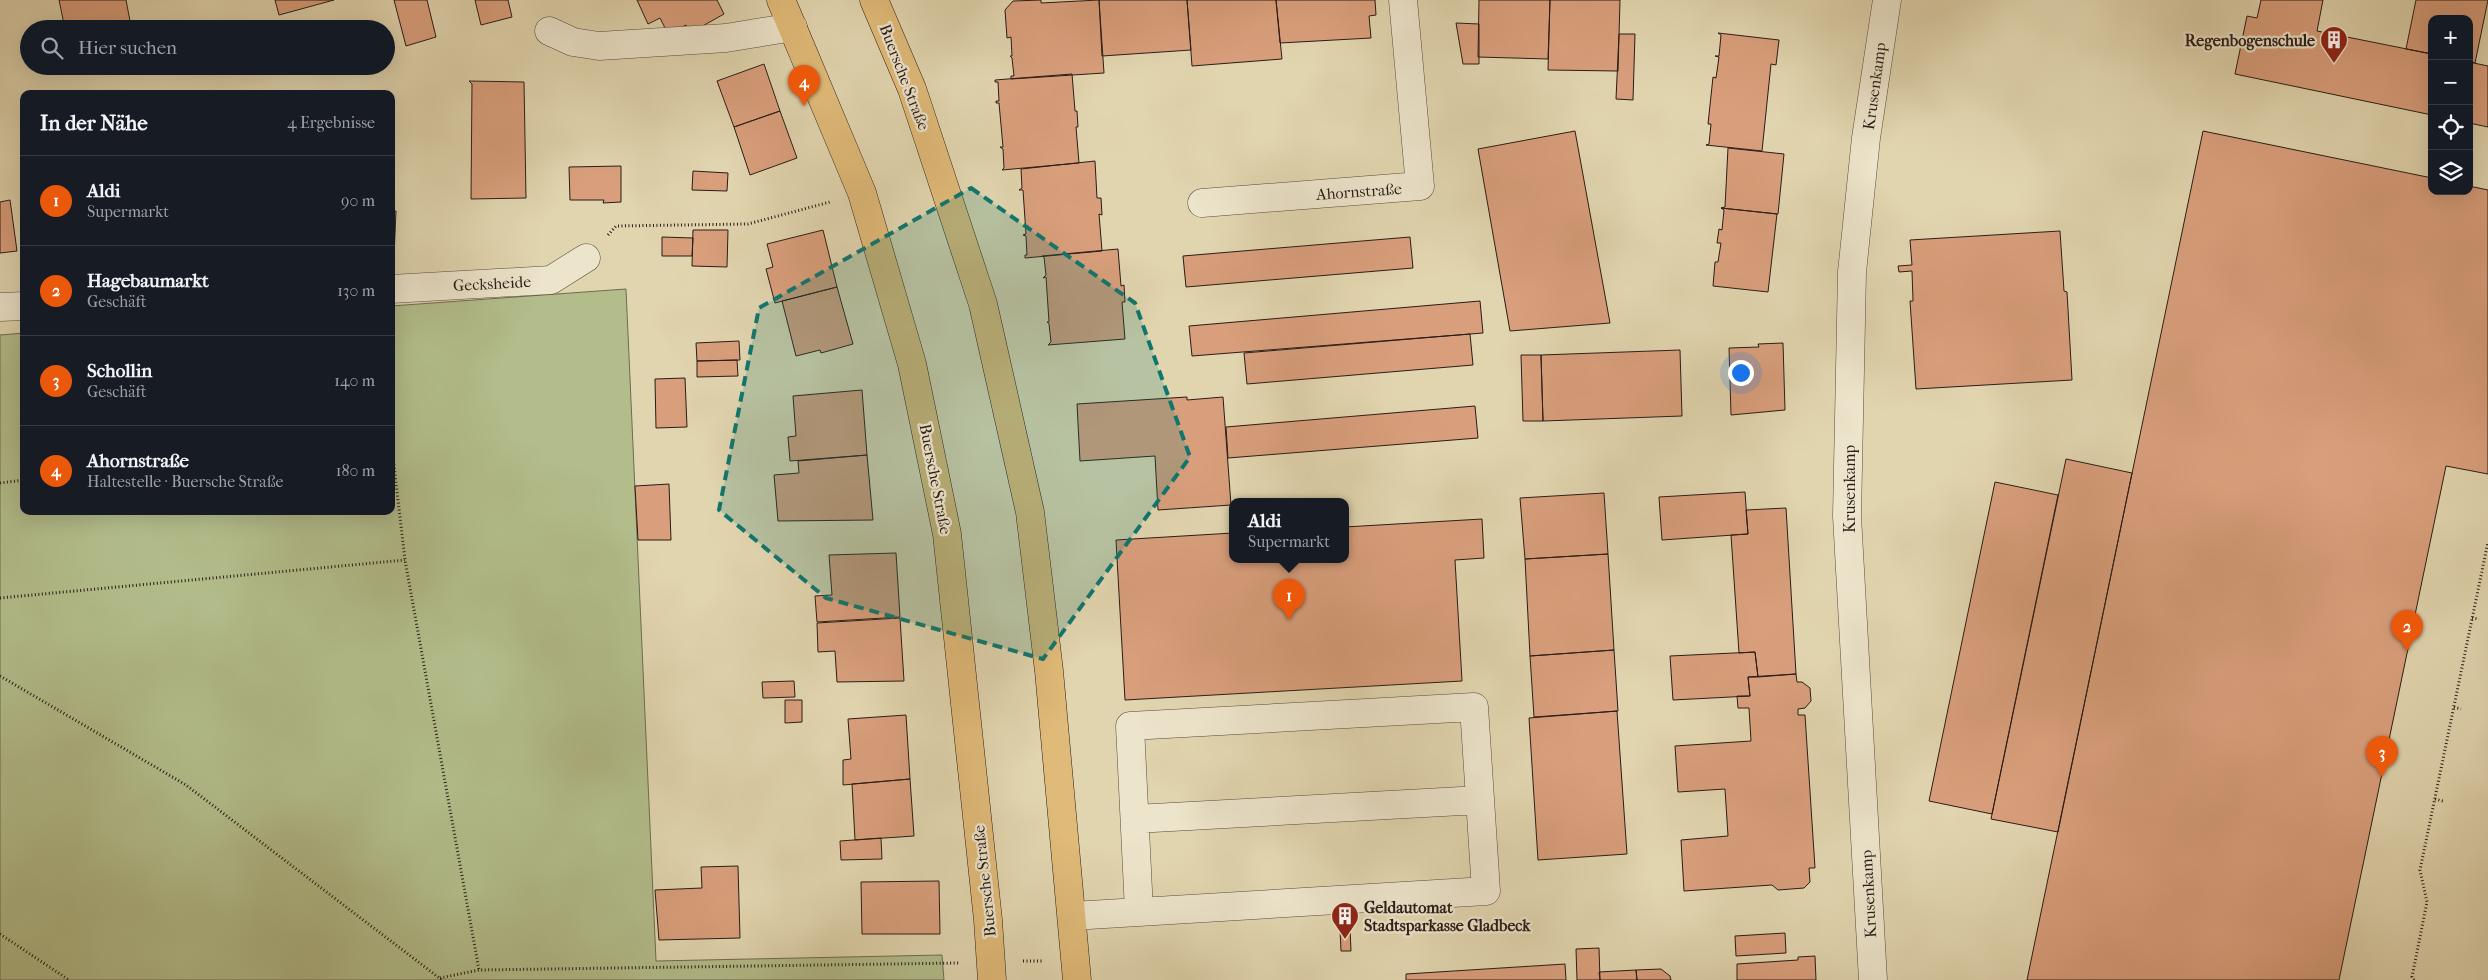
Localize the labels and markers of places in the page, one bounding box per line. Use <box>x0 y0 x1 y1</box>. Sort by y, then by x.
building icon: Regenbogenschule <box>2319 25 2349 64</box>
place label: Regenbogenschule <box>2185 31 2315 51</box>
pin: 4 <box>788 65 820 106</box>
pin: 1 <box>1273 579 1305 620</box>
pin: 2 <box>2391 610 2423 651</box>
pin: 3 <box>2366 736 2398 777</box>
place label: Geldautomat Stadtsparkasse Gladbeck <box>1364 898 1531 936</box>
building icon: Geldautomat Stadtsparkasse Gladbeck <box>1330 901 1360 940</box>

